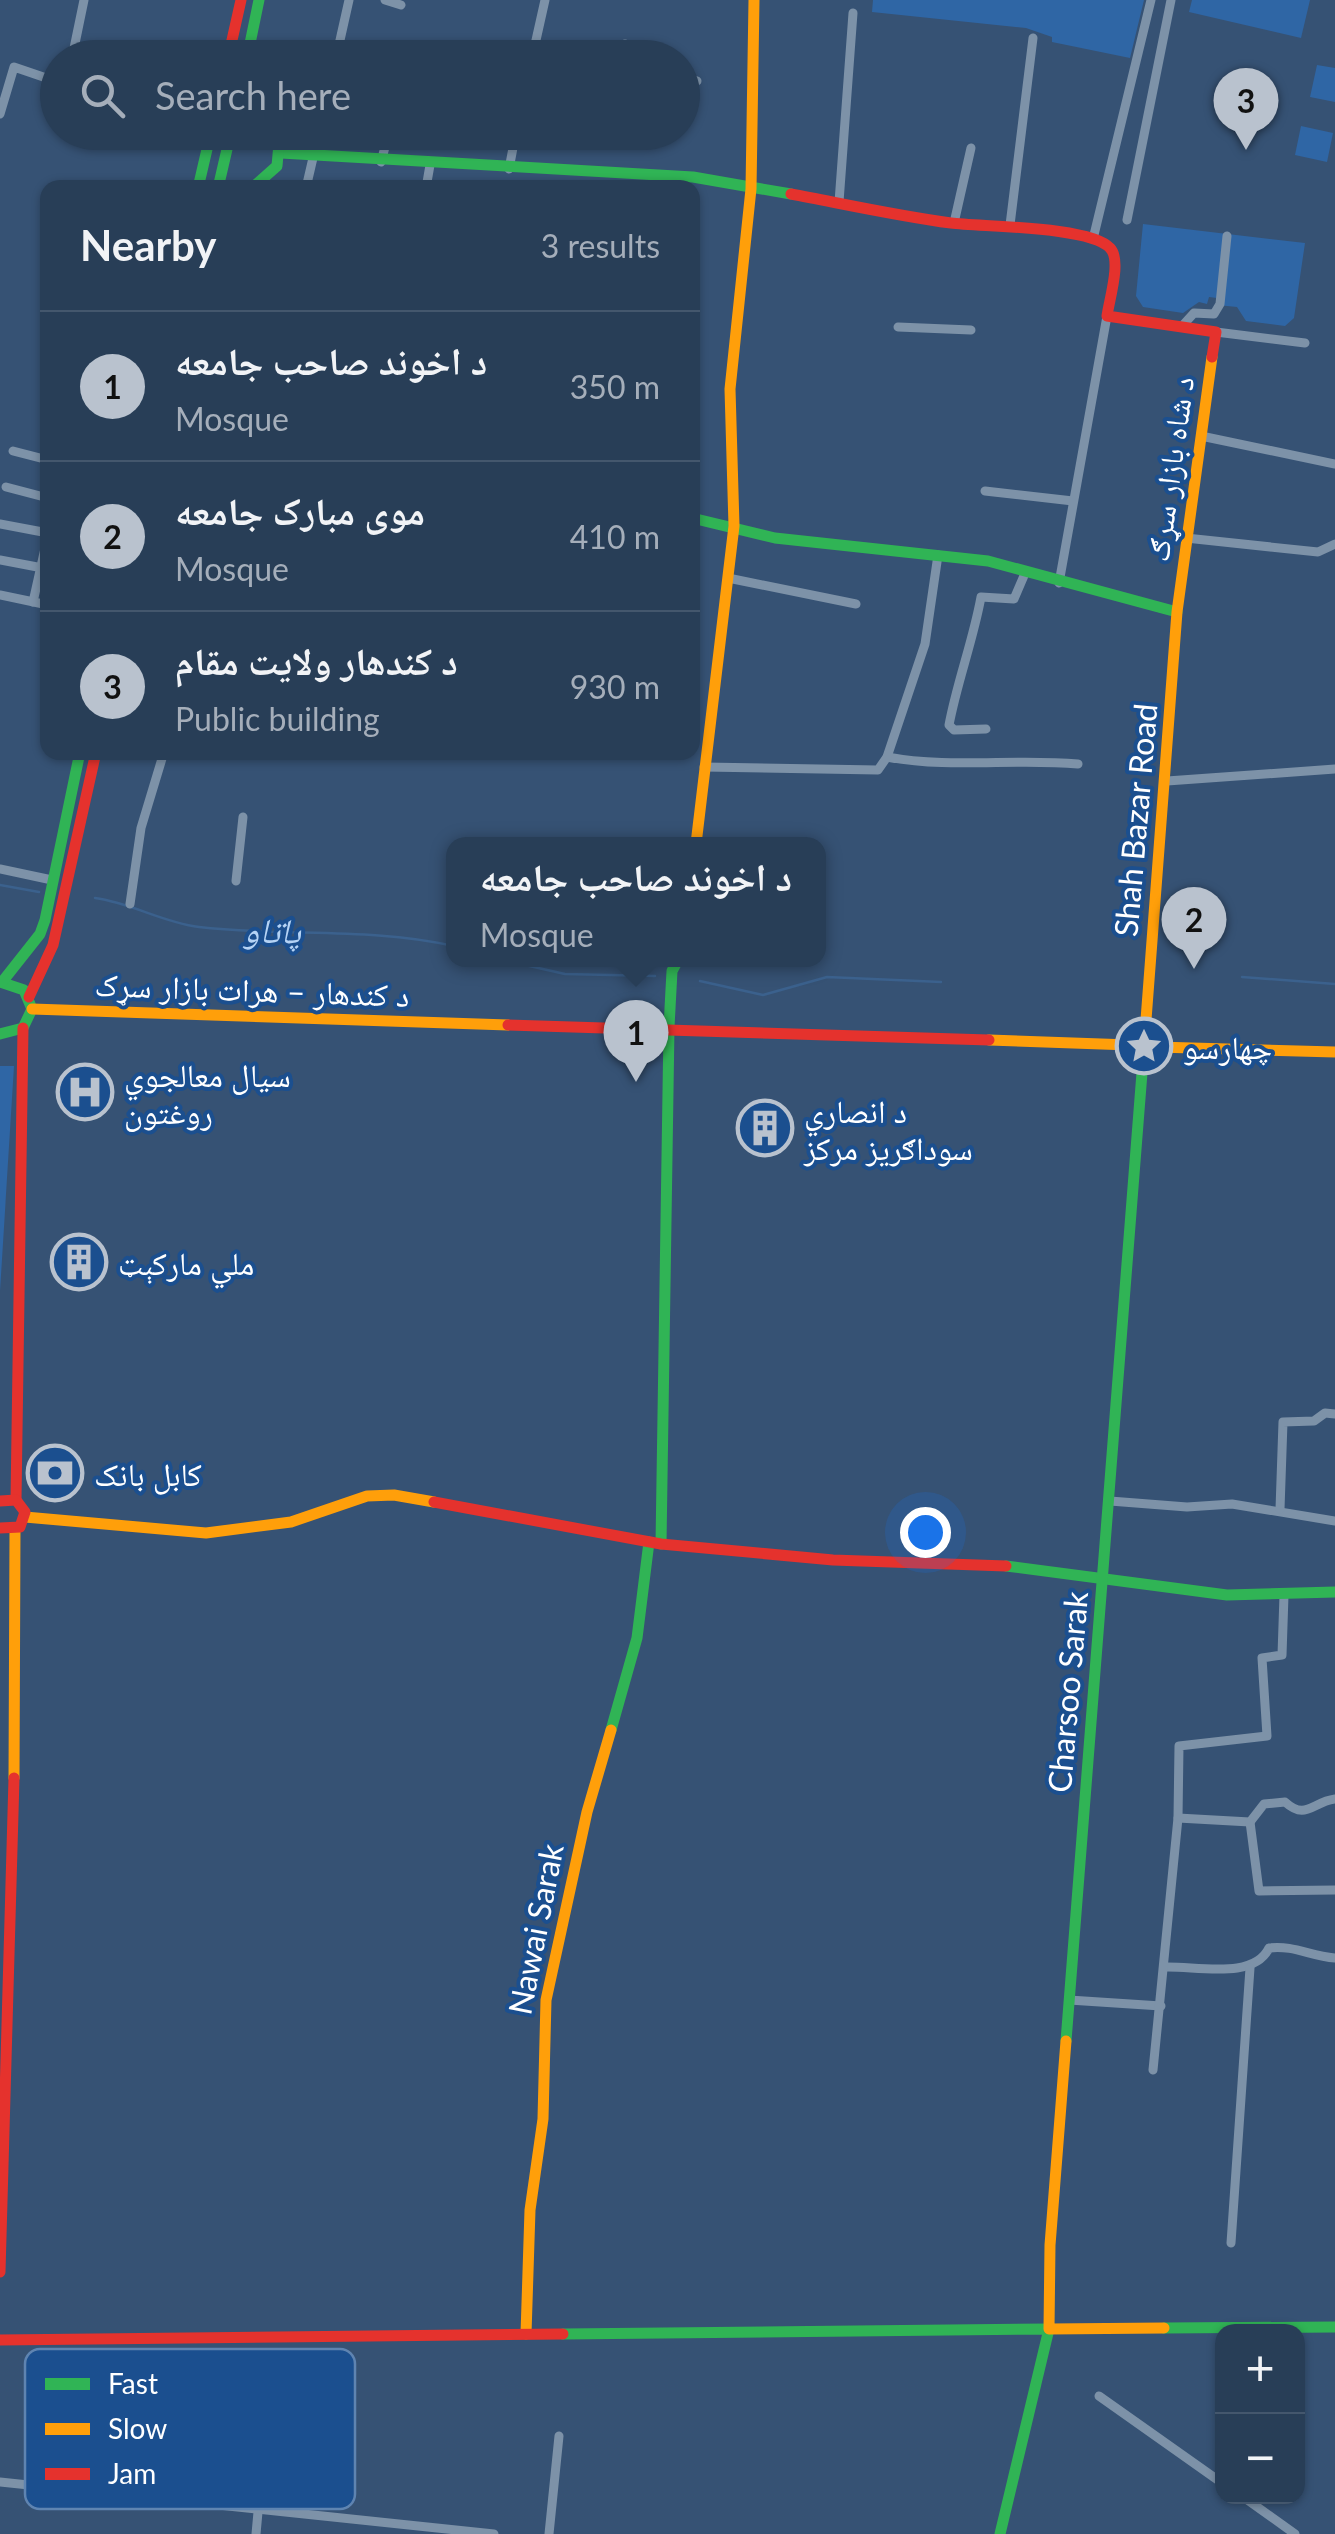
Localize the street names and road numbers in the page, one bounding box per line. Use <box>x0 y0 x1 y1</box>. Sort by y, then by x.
street label: د شاه بازار سړګ <box>1137 374 1203 564</box>
street label: Shah Bazar Road <box>1105 702 1165 938</box>
street label: د کندهار – هرات بازار سړک <box>94 964 410 1016</box>
street label: Charsoo Sarak <box>1039 1589 1095 1794</box>
street label: Nawai Sarak <box>499 1840 571 2018</box>

